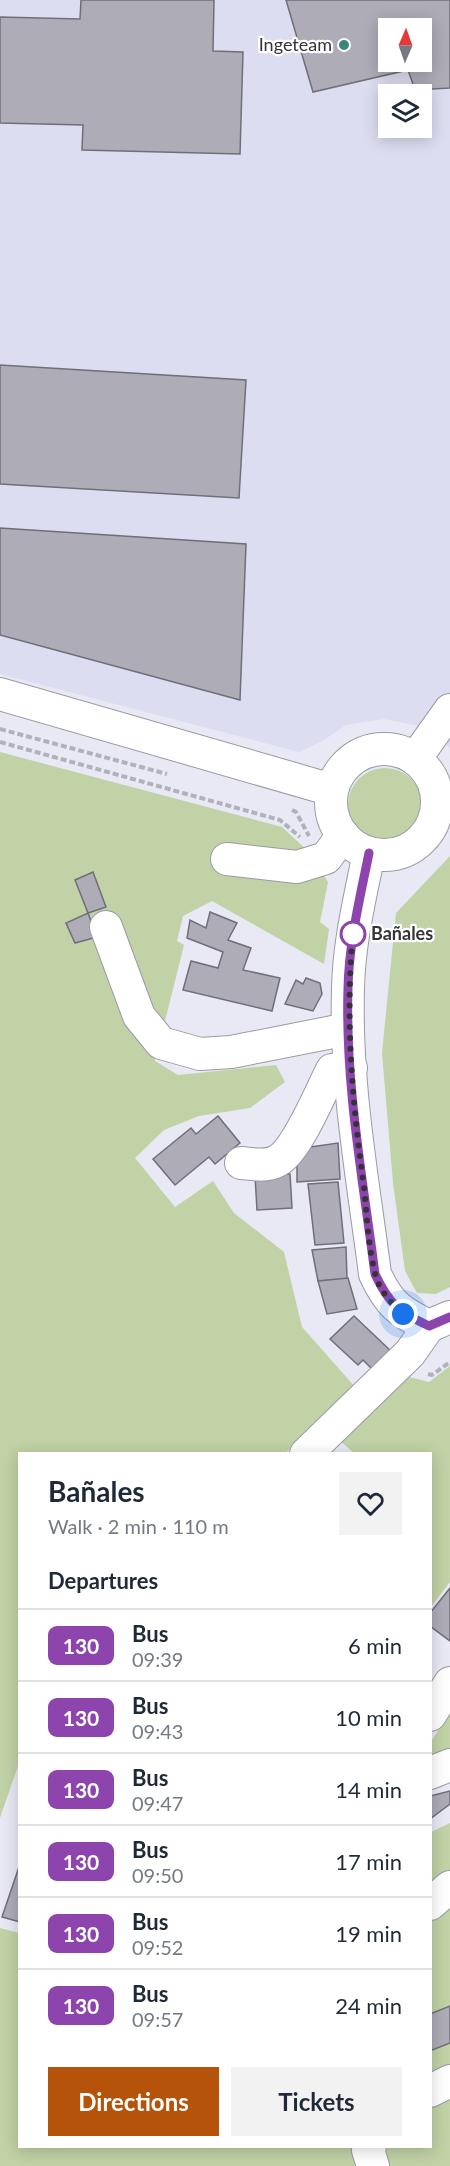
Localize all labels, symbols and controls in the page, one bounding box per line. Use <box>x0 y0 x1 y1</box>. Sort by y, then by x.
north arrow <box>378 18 432 72</box>
map controls <box>378 18 432 138</box>
place label: Ingeteam <box>259 33 332 55</box>
marker: Ingeteam <box>337 38 351 52</box>
button: layers <box>378 84 432 138</box>
marker: Bañales <box>340 921 366 947</box>
place label: Bañales <box>371 922 433 944</box>
your location <box>388 1299 418 1329</box>
button: heart <box>339 1472 402 1535</box>
text: Bañales <box>48 1474 145 1508</box>
text: Walk · 2 min · 110 m <box>48 1514 229 1538</box>
text: Departures <box>48 1567 158 1594</box>
text: Bus <box>132 1620 168 1647</box>
text: 6 min <box>348 1632 402 1659</box>
text: 130 <box>63 1633 99 1658</box>
text: 09:39 <box>132 1647 183 1671</box>
text: Bus <box>132 1692 168 1719</box>
text: 10 min <box>335 1704 402 1731</box>
text: 130 <box>63 1705 99 1730</box>
text: 09:43 <box>132 1719 183 1743</box>
text: Bus <box>132 1764 168 1791</box>
text: 14 min <box>335 1776 402 1803</box>
text: 130 <box>63 1777 99 1802</box>
text: 09:47 <box>132 1791 183 1815</box>
text: Bus <box>132 1836 168 1863</box>
text: 17 min <box>335 1848 402 1875</box>
text: 130 <box>63 1849 99 1874</box>
text: 09:50 <box>132 1863 183 1887</box>
text: Bus <box>132 1908 168 1935</box>
text: 19 min <box>335 1920 402 1947</box>
text: 130 <box>63 1921 99 1946</box>
text: 09:52 <box>132 1935 183 1959</box>
text: Bus <box>132 1980 168 2007</box>
text: 24 min <box>335 1992 402 2019</box>
text: 130 <box>63 1993 99 2018</box>
text: 09:57 <box>132 2007 183 2031</box>
button: Directions <box>48 2067 219 2136</box>
button: Tickets <box>231 2067 402 2136</box>

